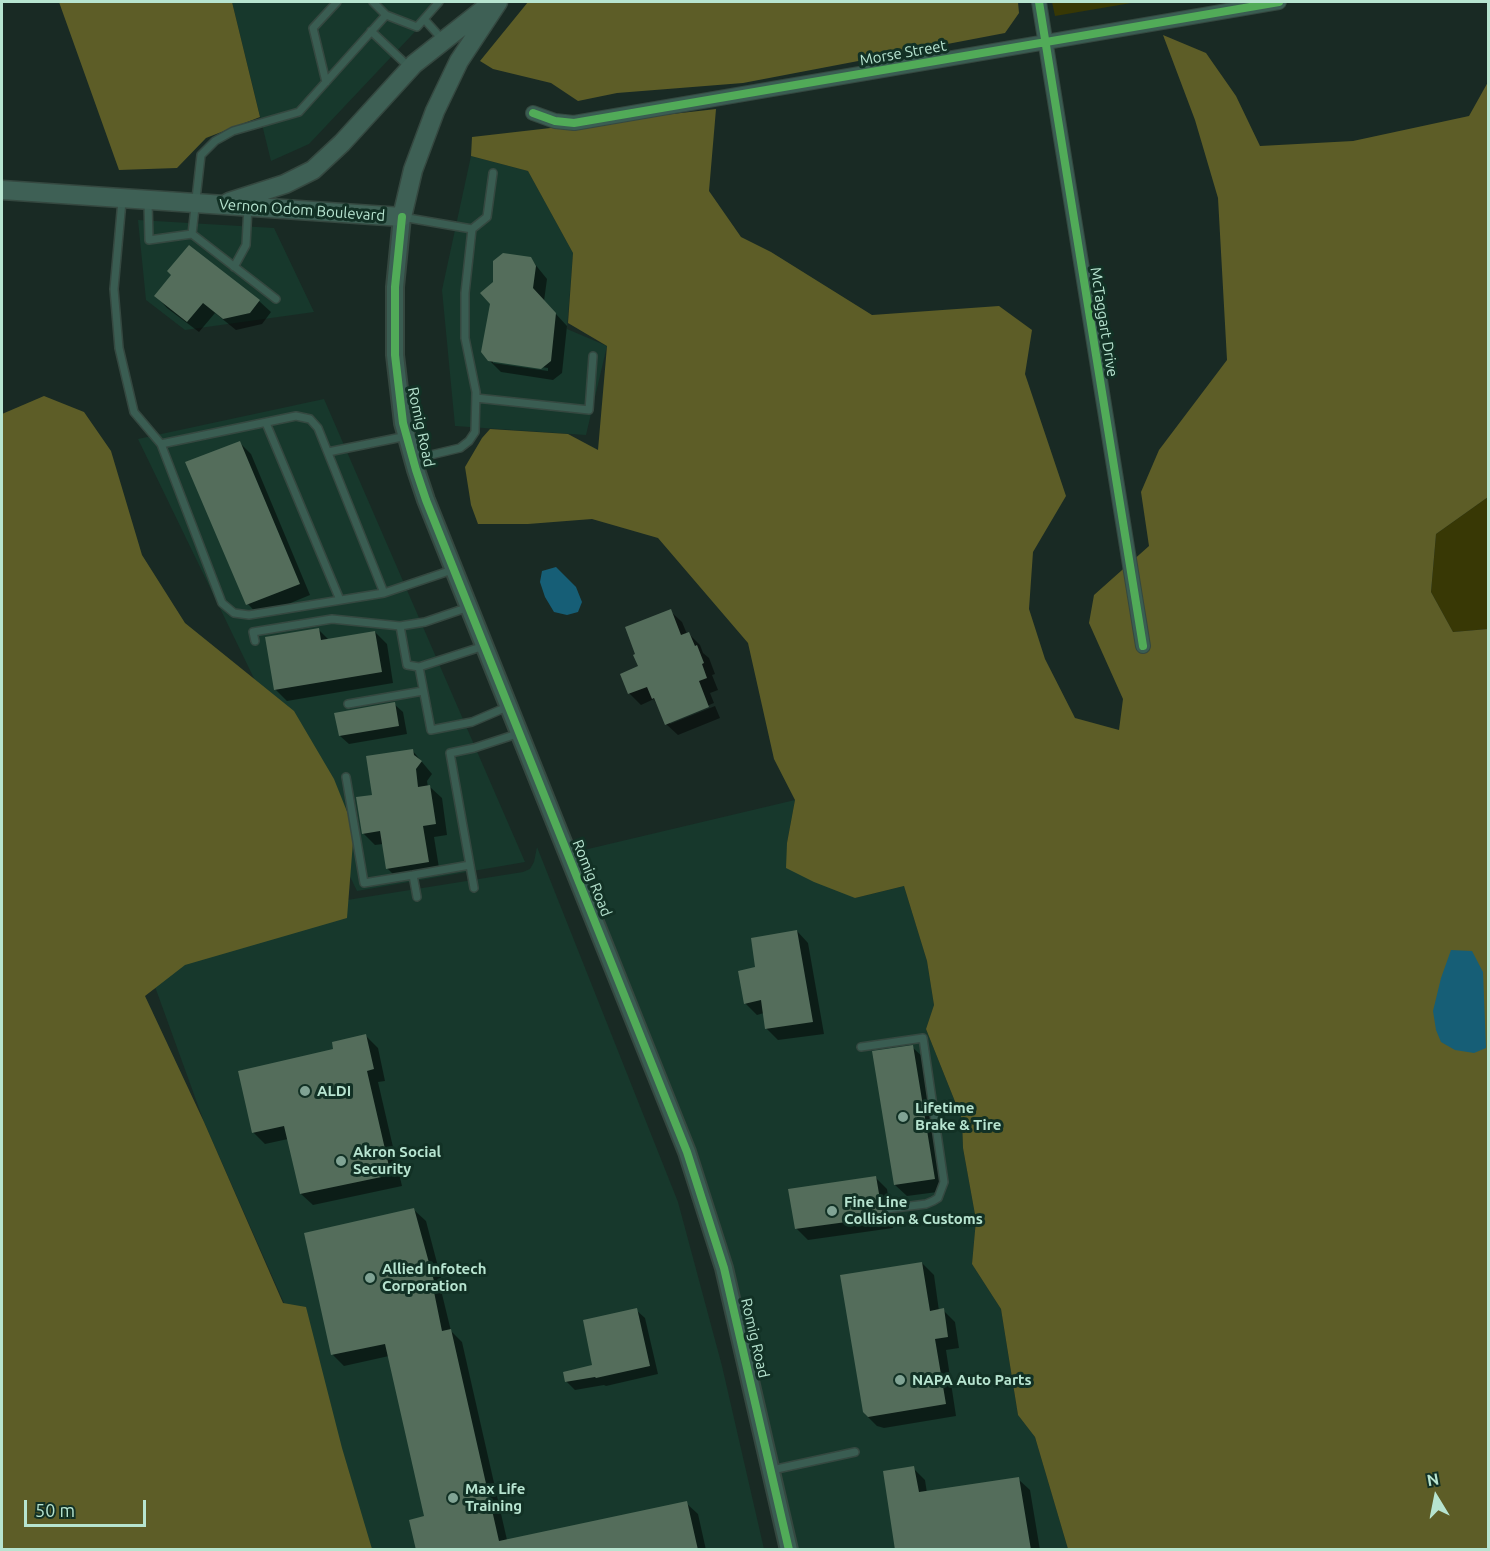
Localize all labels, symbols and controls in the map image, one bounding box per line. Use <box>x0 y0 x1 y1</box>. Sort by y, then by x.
street label: Morse Street <box>858 37 948 69</box>
street label: Vernon Odom Boulevard <box>218 195 386 225</box>
street label: McTaggart Drive <box>1086 266 1122 378</box>
street label: Romig Road <box>404 385 438 469</box>
street label: Romig Road <box>568 837 616 919</box>
place label: ALDI <box>317 1082 351 1100</box>
marker: ALDI <box>298 1084 312 1098</box>
place label: Lifetime Brake & Tire <box>915 1099 1001 1134</box>
marker: Lifetime Brake & Tire <box>896 1110 910 1124</box>
place label: Akron Social Security <box>353 1143 441 1178</box>
marker: Akron Social Security <box>334 1154 348 1168</box>
place label: Fine Line Collision & Customs <box>844 1193 983 1228</box>
marker: Fine Line Collision & Customs <box>825 1204 839 1218</box>
place label: Allied Infotech Corporation <box>382 1260 486 1295</box>
marker: Allied Infotech Corporation <box>363 1271 377 1285</box>
street label: Romig Road <box>737 1296 773 1380</box>
place label: NAPA Auto Parts <box>912 1371 1032 1389</box>
marker: NAPA Auto Parts <box>893 1373 907 1387</box>
north arrow <box>1406 1467 1466 1527</box>
text: N <box>1425 1469 1440 1489</box>
place label: Max Life Training <box>465 1480 525 1515</box>
scale bar <box>27 1488 148 1526</box>
marker: Max Life Training <box>446 1491 460 1505</box>
text: 50 m <box>35 1500 75 1520</box>

